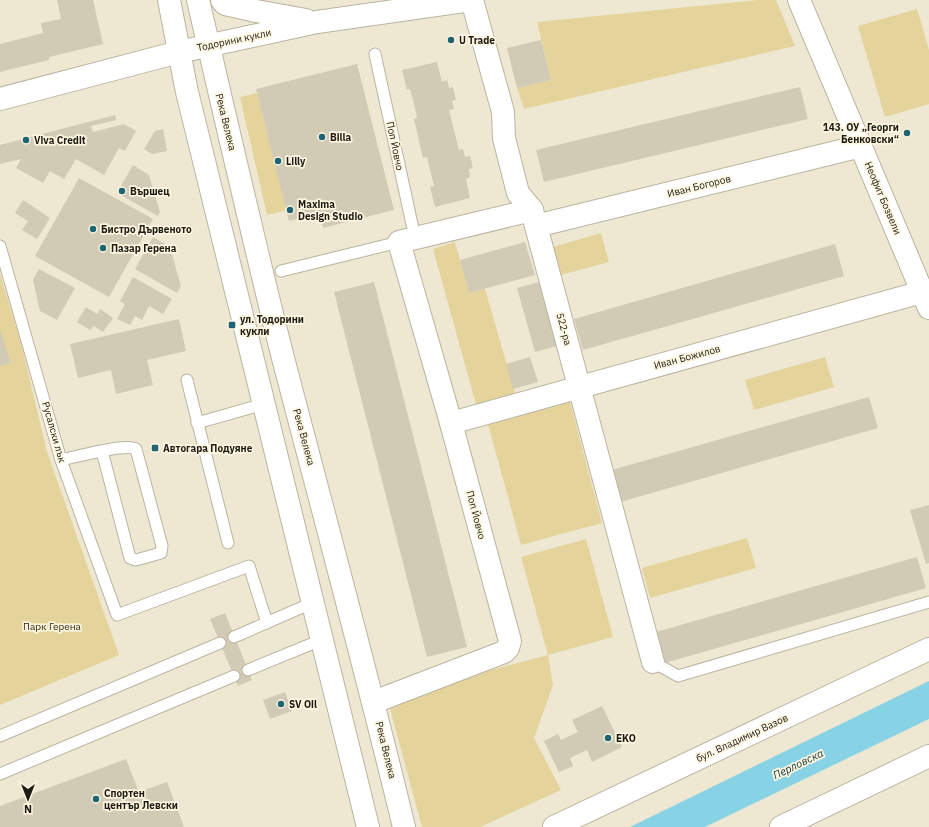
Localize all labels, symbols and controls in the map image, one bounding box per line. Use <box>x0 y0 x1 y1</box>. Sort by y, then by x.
street label: Тодорини кукли <box>196 26 272 54</box>
place label: U Trade <box>459 34 495 47</box>
marker: U Trade <box>446 35 456 45</box>
street label: Река Велека <box>213 92 240 153</box>
street label: Поп Йовчо <box>383 120 407 172</box>
place label: 143. ОУ „Георги Бенковски“ <box>823 121 899 146</box>
marker: 143. ОУ „Георги Бенковски“ <box>902 128 912 138</box>
place label: Billa <box>330 131 352 144</box>
marker: Billa <box>317 132 327 142</box>
place label: Viva Credit <box>34 134 86 147</box>
marker: Viva Credit <box>21 135 31 145</box>
place label: Lilly <box>286 155 306 168</box>
marker: Lilly <box>273 156 283 166</box>
street label: Неофит Бозвели <box>862 159 904 237</box>
street label: Иван Богоров <box>666 172 732 200</box>
place label: Вършец <box>130 185 170 198</box>
marker: Вършец <box>117 186 127 196</box>
place label: Maxima Design Studio <box>298 198 363 223</box>
marker: Maxima Design Studio <box>285 205 295 215</box>
place label: Бистро Дървеното <box>101 223 192 236</box>
marker: Бистро Дървеното <box>88 224 98 234</box>
place label: Пазар Герена <box>111 242 177 255</box>
marker: Пазар Герена <box>98 243 108 253</box>
street label: 522-ра <box>553 311 575 347</box>
place label: ул. Тодорини кукли <box>240 313 304 338</box>
marker: ул. Тодорини кукли <box>227 320 237 330</box>
street label: Иван Божилов <box>652 342 722 372</box>
street label: Русалски лък <box>39 400 69 465</box>
street label: Река Велека <box>290 407 318 467</box>
place label: Автогара Подуяне <box>163 442 253 455</box>
marker: Автогара Подуяне <box>150 443 160 453</box>
street label: Поп Йовчо <box>463 489 489 541</box>
park label: Парк Герена <box>23 620 82 633</box>
place label: SV Oil <box>289 698 317 711</box>
marker: SV Oil <box>276 699 286 709</box>
street label: бул. Владимир Вазов <box>694 711 790 765</box>
street label: Река Велека <box>373 720 400 781</box>
place label: EKO <box>616 732 636 745</box>
marker: EKO <box>603 733 613 743</box>
water label: Перловска <box>770 746 826 782</box>
north arrow <box>8 779 48 819</box>
place label: Спортен център Левски <box>104 787 178 812</box>
marker: Спортен център Левски <box>91 794 101 804</box>
text: N <box>24 802 32 816</box>

